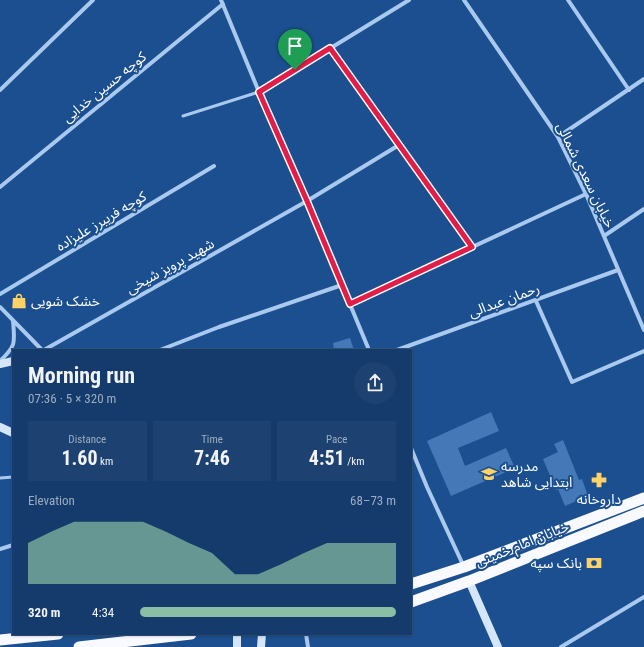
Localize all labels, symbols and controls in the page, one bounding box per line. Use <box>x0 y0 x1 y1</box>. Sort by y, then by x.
pin <box>278 29 312 70</box>
icon: arrive <box>284 35 306 57</box>
street label: کوچه حسین خدایی <box>59 48 151 127</box>
street label: خیابان سعدی شمالی <box>553 120 618 231</box>
street label: کوچه فریبرز علیزاده <box>53 188 150 256</box>
street label: شهید پرویز شیخی <box>123 235 218 299</box>
street label: رحمان عبدالی <box>466 280 542 321</box>
shop icon: خشک شویی <box>10 292 28 310</box>
place label: خشک شویی <box>31 293 100 310</box>
button: share <box>354 362 396 404</box>
text: Morning run <box>28 363 135 388</box>
text: 07:36 · 5 × 320 m <box>28 391 116 406</box>
text: Distance <box>68 433 106 446</box>
text: Time <box>201 433 223 446</box>
text: Pace <box>326 433 347 446</box>
text: 1.60 <box>61 446 98 470</box>
text: 7:46 <box>194 446 230 470</box>
text: 4:51 <box>309 446 345 470</box>
text: km <box>98 455 113 468</box>
text: /km <box>345 455 364 468</box>
place label: مدرسه ابتدایی شاهد <box>501 458 572 491</box>
school or university icon: مدرسه ابتدایی شاهد <box>480 465 498 483</box>
pharmacy icon: داروخانه <box>590 471 608 489</box>
place label: داروخانه <box>577 491 621 508</box>
text: Elevation <box>28 493 75 508</box>
text: 68–73 m <box>350 493 396 508</box>
street label: خیابان امام خمینی <box>473 518 572 573</box>
bank icon: بانک سپه <box>585 554 603 572</box>
place label: بانک سپه <box>531 555 582 573</box>
text: 320 m <box>28 605 60 620</box>
text: 4:34 <box>92 605 114 620</box>

